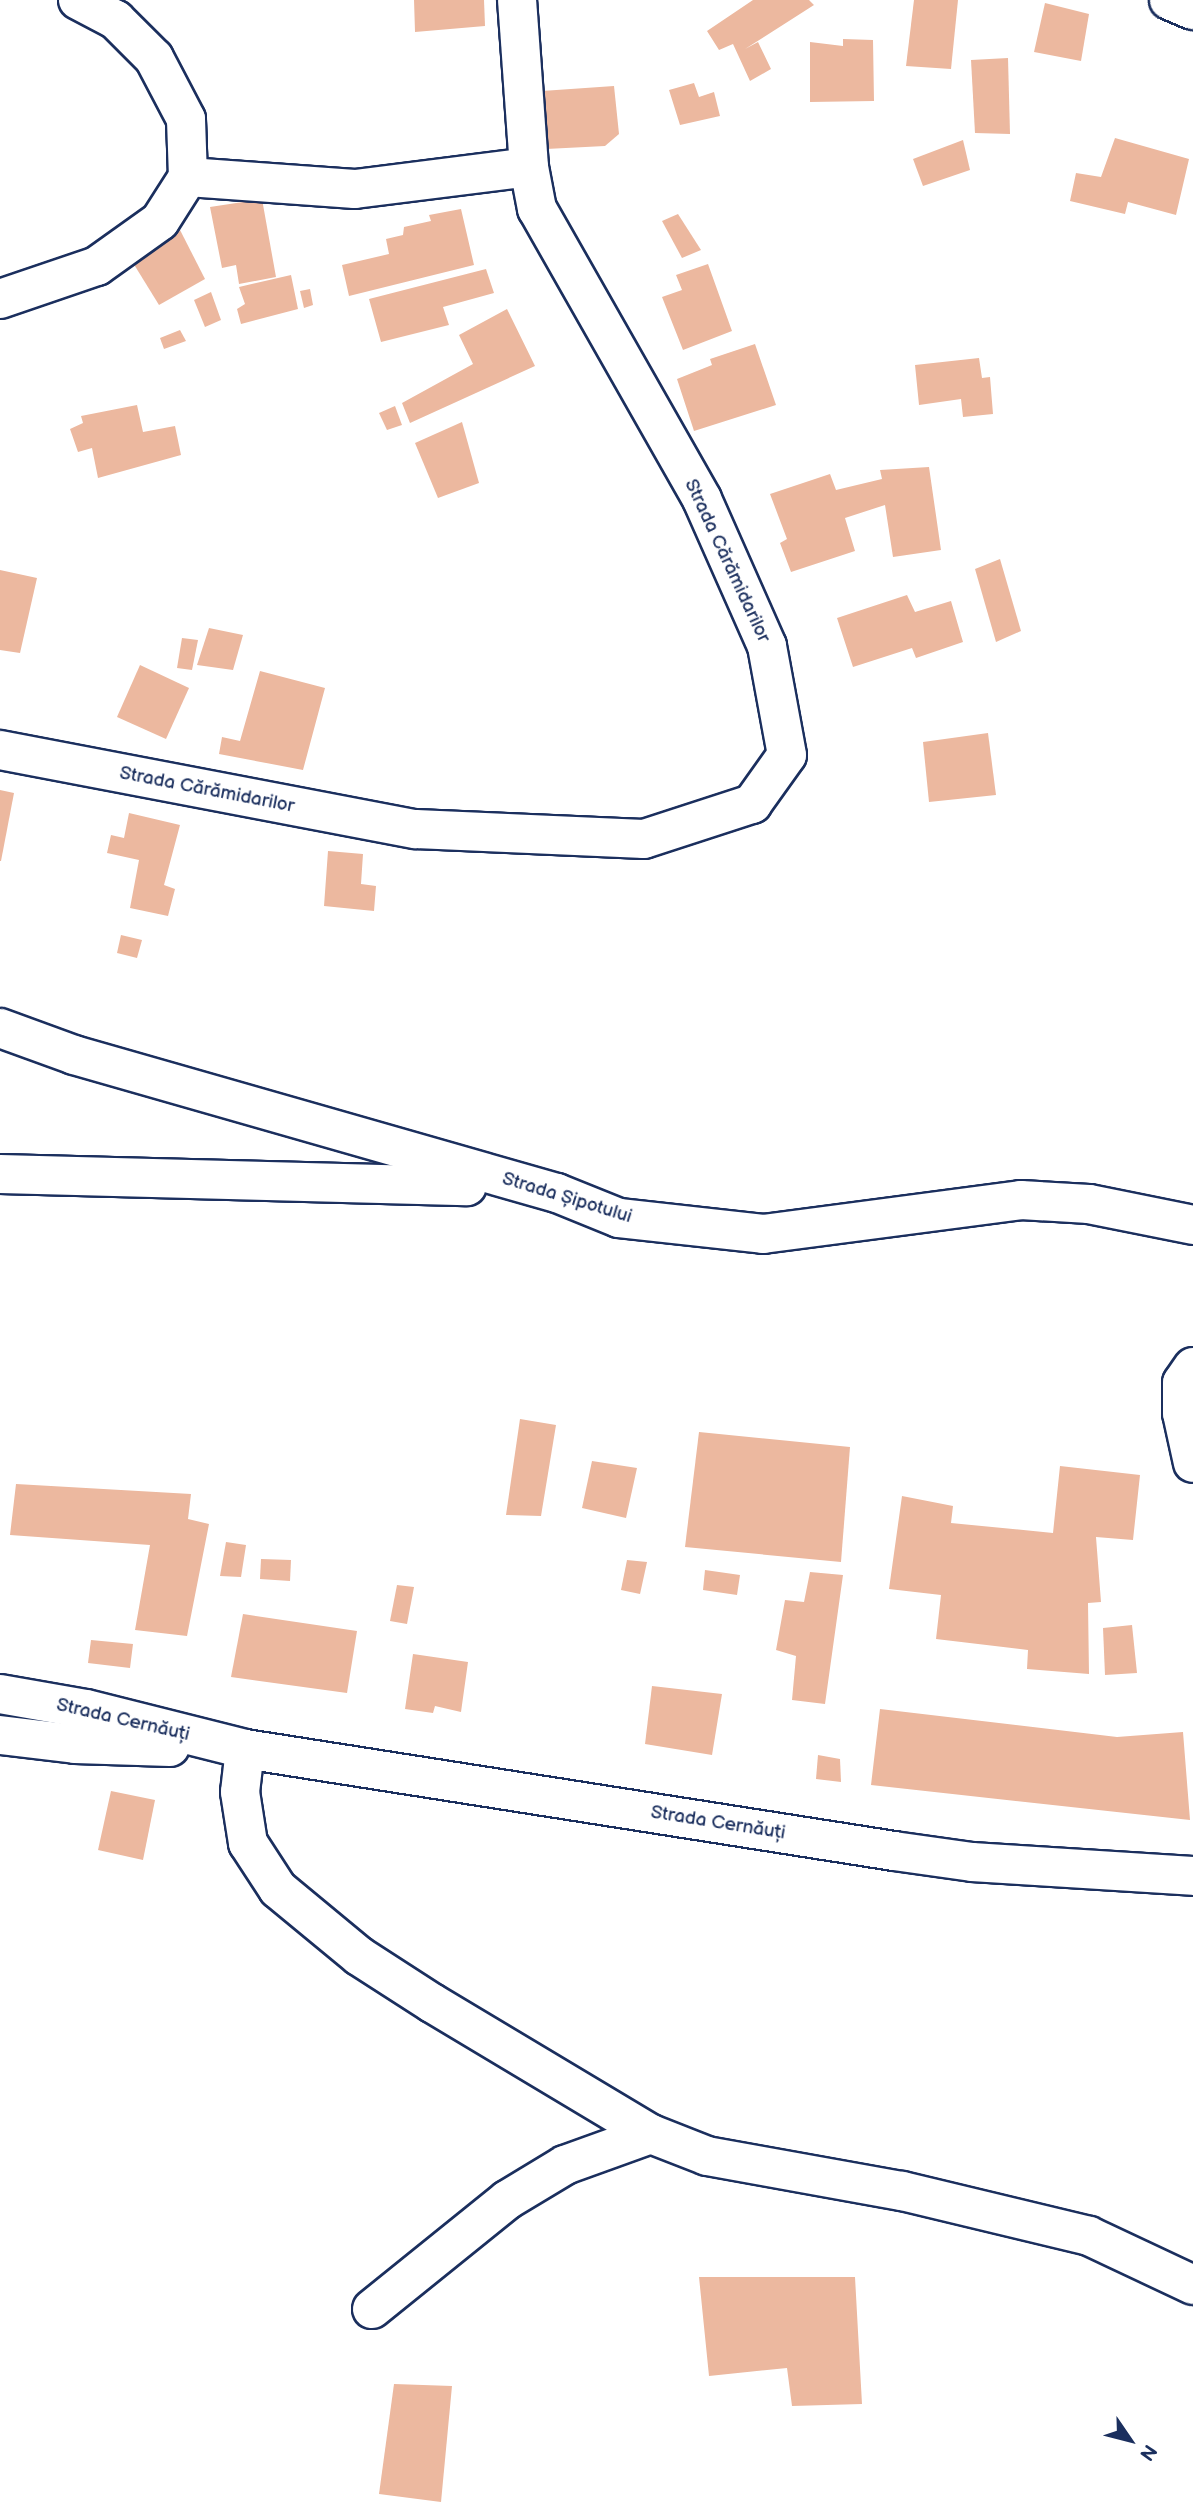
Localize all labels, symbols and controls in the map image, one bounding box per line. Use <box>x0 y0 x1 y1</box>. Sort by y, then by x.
street label: Strada Cărămidarilor <box>679 476 775 646</box>
street label: Strada Cărămidarilor <box>118 762 296 818</box>
street label: Strada Șipotului <box>499 1167 635 1229</box>
street label: Strada Cernăuți <box>54 1694 192 1746</box>
street label: Strada Cernăuți <box>649 1801 787 1845</box>
north arrow <box>1095 2405 1165 2475</box>
text: N <box>1134 2440 1161 2465</box>

